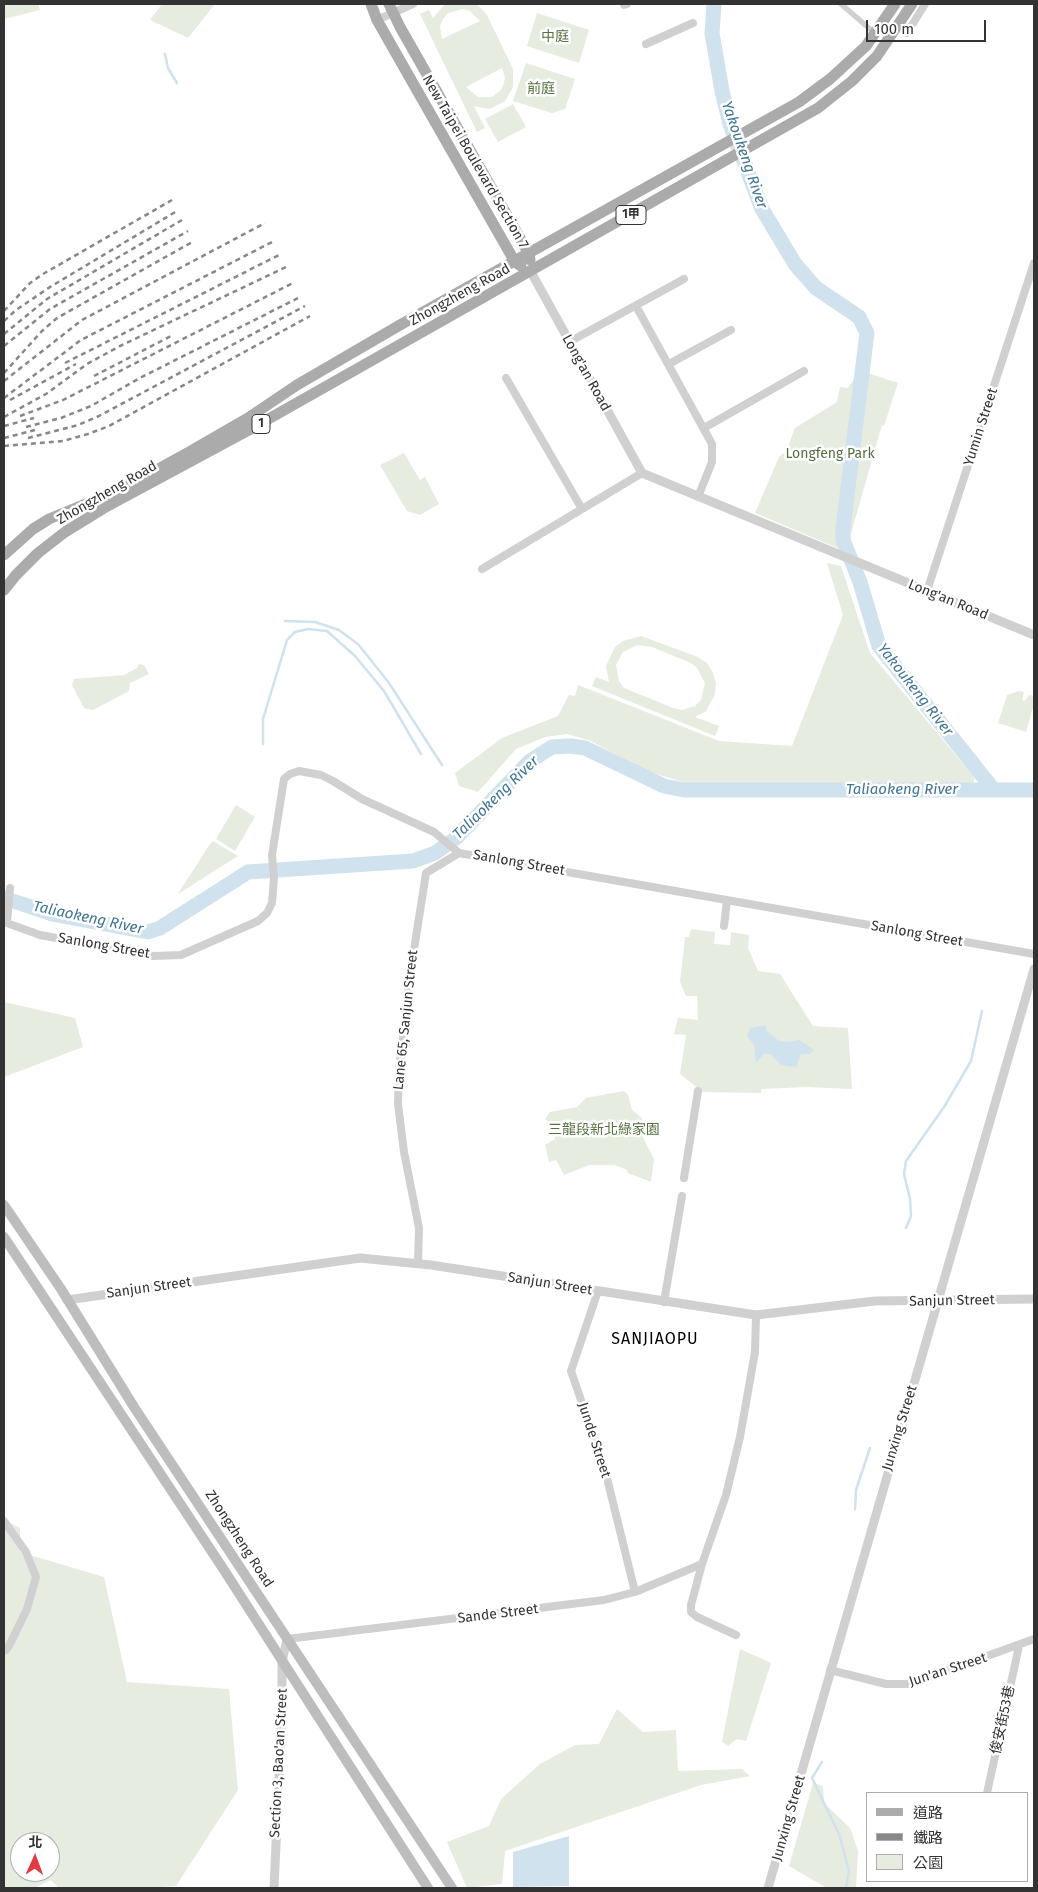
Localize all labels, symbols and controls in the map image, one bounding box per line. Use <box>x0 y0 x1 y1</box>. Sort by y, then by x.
scale bar <box>868 10 988 42</box>
text: 100 m <box>874 20 914 38</box>
park label: 中庭 <box>541 29 569 45</box>
street label: New Taipei Boulevard Section 7 <box>418 72 532 252</box>
park label: 前庭 <box>527 81 555 97</box>
water label: Yakoukeng River <box>717 99 771 211</box>
road number: 1甲 <box>616 206 646 224</box>
street label: Zhongzheng Road <box>407 260 513 330</box>
street label: Long'an Road <box>558 332 614 414</box>
street label: Yumin Street <box>960 386 1002 468</box>
road number: 1 <box>252 414 270 434</box>
park label: Longfeng Park <box>785 446 875 462</box>
street label: Zhongzheng Road <box>54 458 160 528</box>
street label: Long'an Road <box>905 576 991 624</box>
water label: Yakoukeng River <box>873 640 957 740</box>
water label: Taliaokeng River <box>449 753 543 843</box>
water label: Taliaokeng River <box>846 781 958 799</box>
street label: Sanlong Street <box>472 847 566 879</box>
water label: Taliaokeng River <box>31 898 145 938</box>
street label: Sanlong Street <box>870 918 964 950</box>
street label: Sanlong Street <box>57 930 151 962</box>
street label: Lane 65, Sanjun Street <box>390 949 422 1091</box>
park label: 三龍段新北綠家園 <box>548 1122 660 1138</box>
street label: Sanjun Street <box>507 1269 593 1299</box>
street label: Sanjun Street <box>106 1274 192 1302</box>
street label: Sanjun Street <box>909 1292 995 1310</box>
district label: SANJIAOPU <box>610 1330 700 1350</box>
street label: Junxing Street <box>879 1383 921 1473</box>
street label: Junde Street <box>574 1400 614 1480</box>
street label: Zhongzheng Road <box>201 1487 277 1591</box>
street label: Sande Street <box>457 1601 539 1627</box>
street label: Jun'an Street <box>907 1650 989 1690</box>
street label: 俊安街53巷 <box>988 1684 1018 1756</box>
street label: Section 3, Bao'an Street <box>267 1688 291 1838</box>
street label: Junxing Street <box>769 1773 809 1863</box>
legend <box>866 1792 1028 1882</box>
text: 道路 <box>913 1804 943 1822</box>
text: 鐵路 <box>913 1829 943 1847</box>
north arrow <box>10 1832 60 1882</box>
text: 北 <box>28 1834 43 1851</box>
text: 公園 <box>913 1854 943 1872</box>

